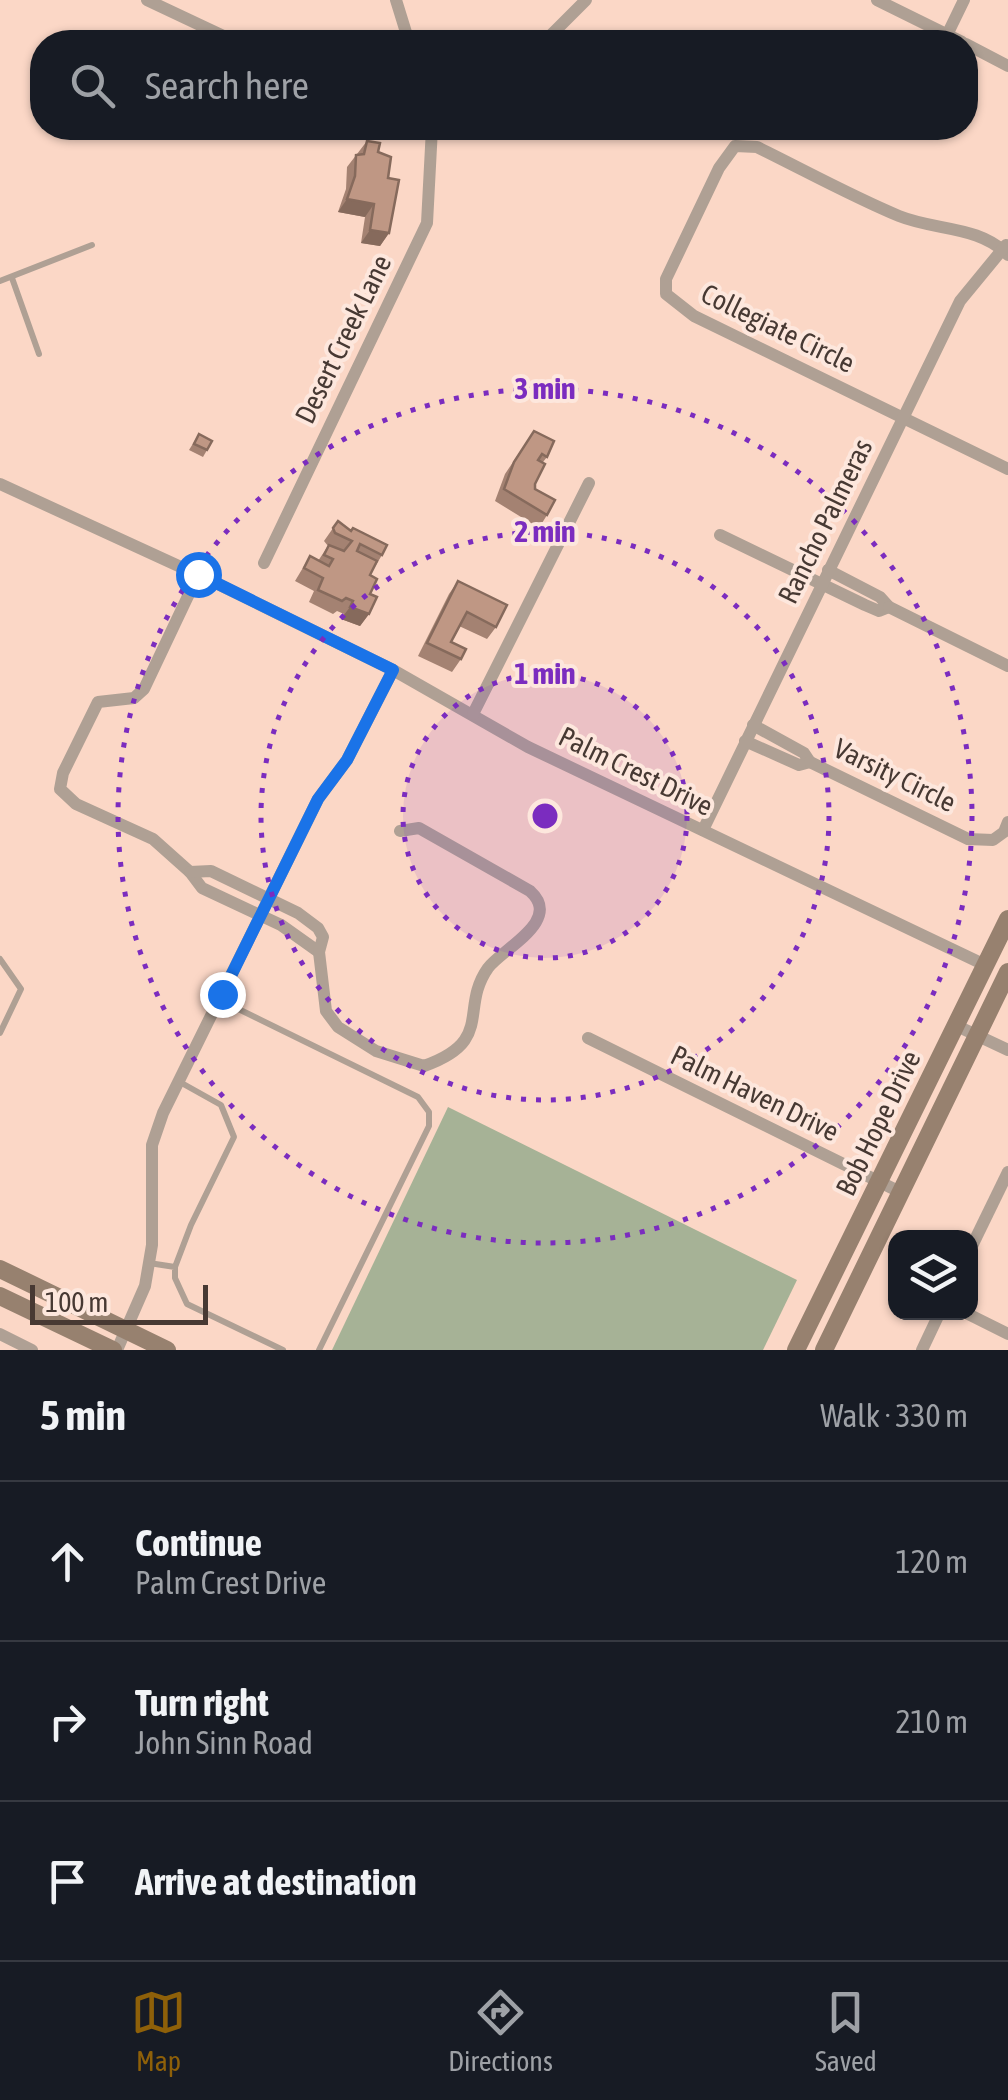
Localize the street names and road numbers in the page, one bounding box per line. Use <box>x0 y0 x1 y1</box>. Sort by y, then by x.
street label: Desert Creek Lane <box>288 250 398 428</box>
street label: Collegiate Circle <box>696 277 860 379</box>
street label: Rancho Palmeras <box>771 434 879 608</box>
street label: Palm Crest Drive <box>554 720 718 822</box>
street label: Varsity Circle <box>829 732 961 818</box>
street label: Palm Haven Drive <box>666 1039 844 1147</box>
street label: Bob Hope Drive <box>829 1045 927 1201</box>

